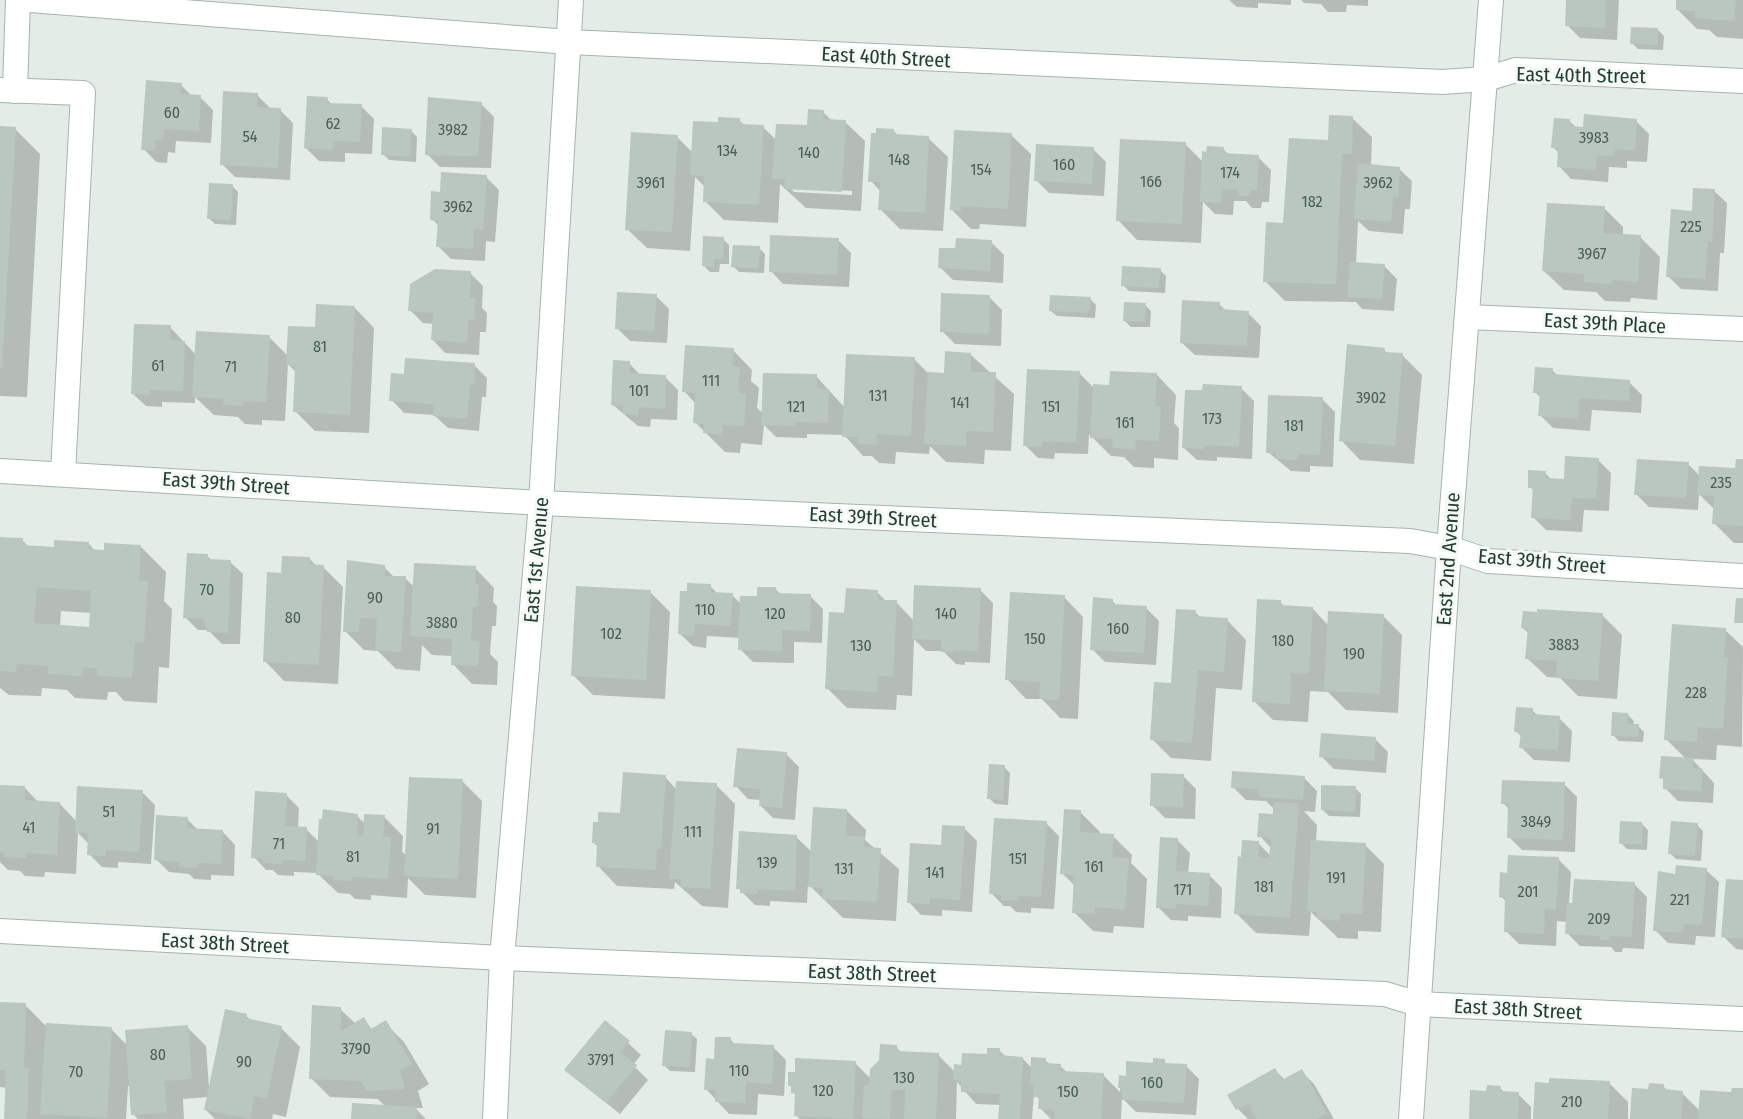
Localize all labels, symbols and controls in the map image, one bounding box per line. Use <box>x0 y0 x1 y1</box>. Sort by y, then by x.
street label: East 40th Street <box>821 42 952 72</box>
street label: East 40th Street <box>1516 62 1646 88</box>
house number: 60 <box>164 103 180 122</box>
house number: 62 <box>326 114 340 133</box>
house number: 3982 <box>438 120 468 139</box>
house number: 54 <box>242 127 258 146</box>
house number: 3983 <box>1579 128 1609 147</box>
house number: 134 <box>716 141 738 160</box>
house number: 140 <box>798 143 820 162</box>
house number: 148 <box>888 150 910 169</box>
house number: 160 <box>1053 155 1075 174</box>
house number: 154 <box>970 160 992 179</box>
house number: 174 <box>1220 163 1240 182</box>
house number: 166 <box>1140 172 1162 191</box>
house number: 3961 <box>637 173 665 192</box>
house number: 3962 <box>1363 173 1393 192</box>
house number: 182 <box>1301 192 1323 211</box>
house number: 3962 <box>443 197 473 216</box>
house number: 225 <box>1680 217 1702 236</box>
house number: 3967 <box>1578 244 1607 263</box>
street label: East 39th Place <box>1543 308 1667 338</box>
house number: 81 <box>313 337 327 356</box>
house number: 61 <box>151 356 165 375</box>
house number: 71 <box>225 357 237 376</box>
house number: 111 <box>702 371 720 390</box>
house number: 101 <box>629 381 649 400</box>
house number: 131 <box>868 386 888 405</box>
house number: 3902 <box>1356 388 1386 407</box>
house number: 141 <box>950 393 970 412</box>
house number: 121 <box>786 397 806 416</box>
house number: 151 <box>1041 397 1061 416</box>
house number: 173 <box>1202 409 1222 428</box>
house number: 161 <box>1115 413 1135 432</box>
house number: 181 <box>1284 416 1304 435</box>
street label: East 39th Street <box>161 467 291 499</box>
house number: 235 <box>1710 473 1732 492</box>
street label: East 2nd Avenue <box>1431 492 1465 626</box>
street label: East 1st Avenue <box>519 496 553 624</box>
street label: East 39th Street <box>808 502 938 532</box>
street label: East 39th Street <box>1477 543 1607 579</box>
house number: 70 <box>200 580 214 599</box>
house number: 90 <box>367 588 383 607</box>
house number: 110 <box>695 600 715 619</box>
house number: 120 <box>764 604 786 623</box>
house number: 140 <box>935 604 957 623</box>
house number: 80 <box>285 608 301 627</box>
house number: 3880 <box>426 613 458 632</box>
house number: 160 <box>1107 619 1129 638</box>
house number: 102 <box>600 624 622 643</box>
house number: 150 <box>1024 629 1046 648</box>
house number: 180 <box>1272 631 1294 650</box>
house number: 3883 <box>1549 635 1579 654</box>
house number: 130 <box>850 636 872 655</box>
house number: 190 <box>1343 644 1365 663</box>
house number: 228 <box>1685 683 1707 702</box>
house number: 51 <box>103 802 115 821</box>
house number: 3849 <box>1521 812 1551 831</box>
house number: 41 <box>22 818 36 837</box>
house number: 91 <box>426 819 440 838</box>
house number: 111 <box>684 822 702 841</box>
house number: 71 <box>273 834 285 853</box>
house number: 81 <box>346 847 360 866</box>
house number: 151 <box>1008 849 1028 868</box>
house number: 139 <box>756 853 778 872</box>
house number: 161 <box>1084 857 1104 876</box>
house number: 131 <box>834 859 854 878</box>
house number: 141 <box>925 863 945 882</box>
house number: 191 <box>1326 868 1346 887</box>
house number: 181 <box>1254 877 1274 896</box>
house number: 171 <box>1174 880 1192 899</box>
house number: 201 <box>1517 882 1539 901</box>
house number: 221 <box>1670 890 1690 909</box>
house number: 209 <box>1587 909 1611 928</box>
street label: East 38th Street <box>160 928 290 958</box>
street label: East 38th Street <box>807 959 937 987</box>
street label: East 38th Street <box>1453 994 1583 1024</box>
house number: 3790 <box>341 1039 371 1058</box>
house number: 80 <box>150 1045 166 1064</box>
house number: 3791 <box>587 1050 615 1069</box>
house number: 90 <box>236 1052 252 1071</box>
house number: 110 <box>729 1061 749 1080</box>
house number: 70 <box>69 1062 83 1081</box>
house number: 130 <box>893 1068 915 1087</box>
house number: 160 <box>1141 1073 1163 1092</box>
house number: 120 <box>812 1081 834 1100</box>
house number: 150 <box>1057 1082 1079 1101</box>
house number: 210 <box>1561 1092 1583 1111</box>

